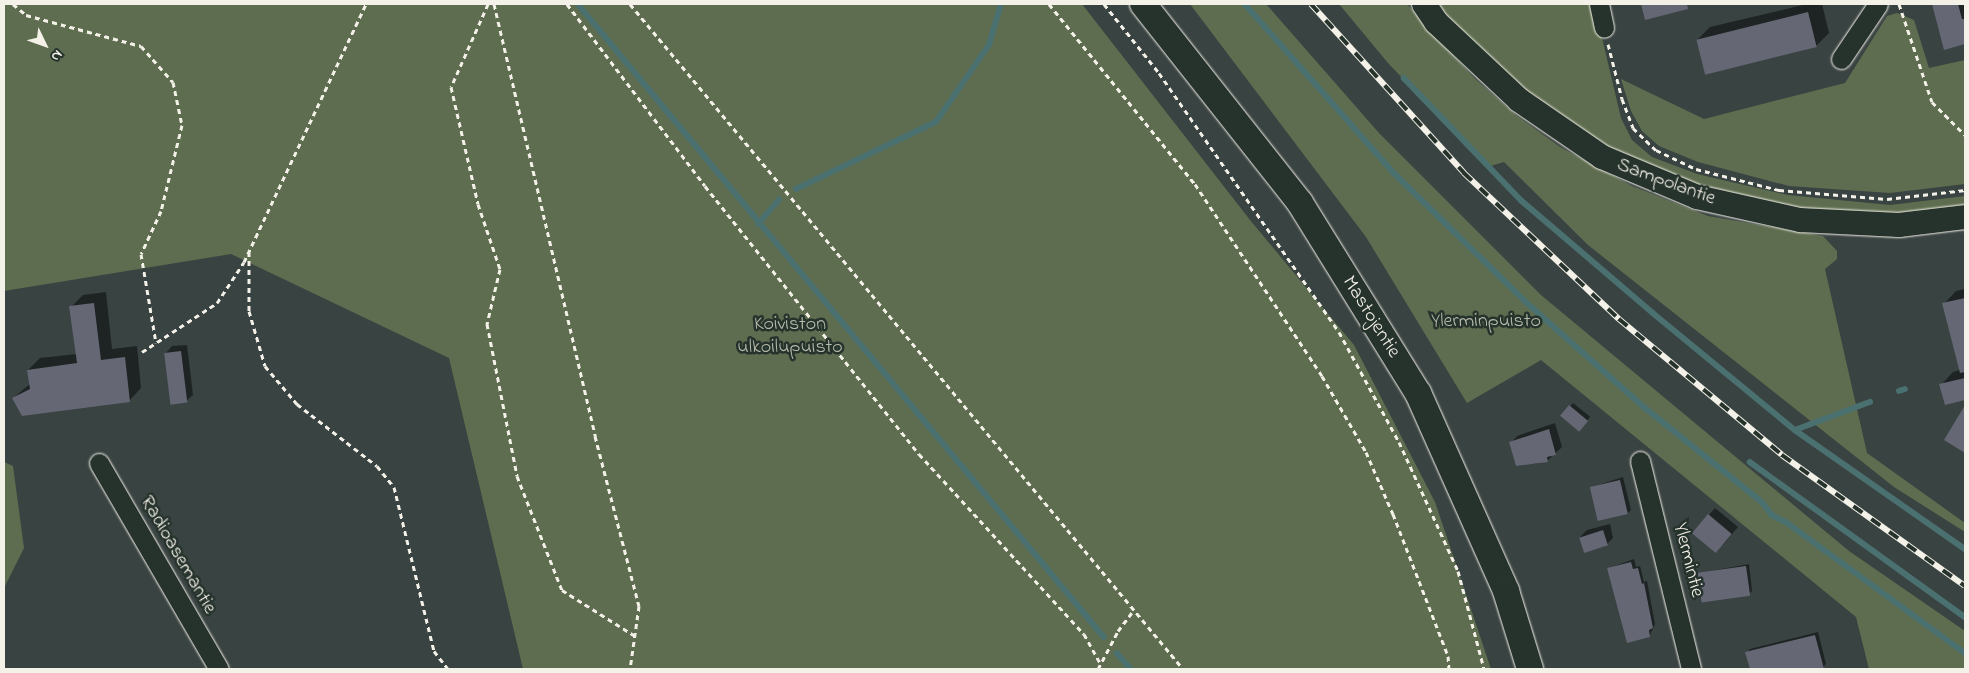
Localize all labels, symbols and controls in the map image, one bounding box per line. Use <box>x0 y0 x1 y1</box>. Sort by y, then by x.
north arrow <box>20 20 70 70</box>
text: N <box>46 45 67 66</box>
street label: Sampolantie <box>1613 153 1719 211</box>
street label: Mastojentie <box>1336 272 1406 362</box>
park label: Ylerminpuisto <box>1431 309 1541 333</box>
park label: Koiviston ulkoilupuisto <box>737 312 843 359</box>
street label: Radioasemantie <box>134 492 222 618</box>
street label: Ylermintie <box>1667 520 1709 600</box>

